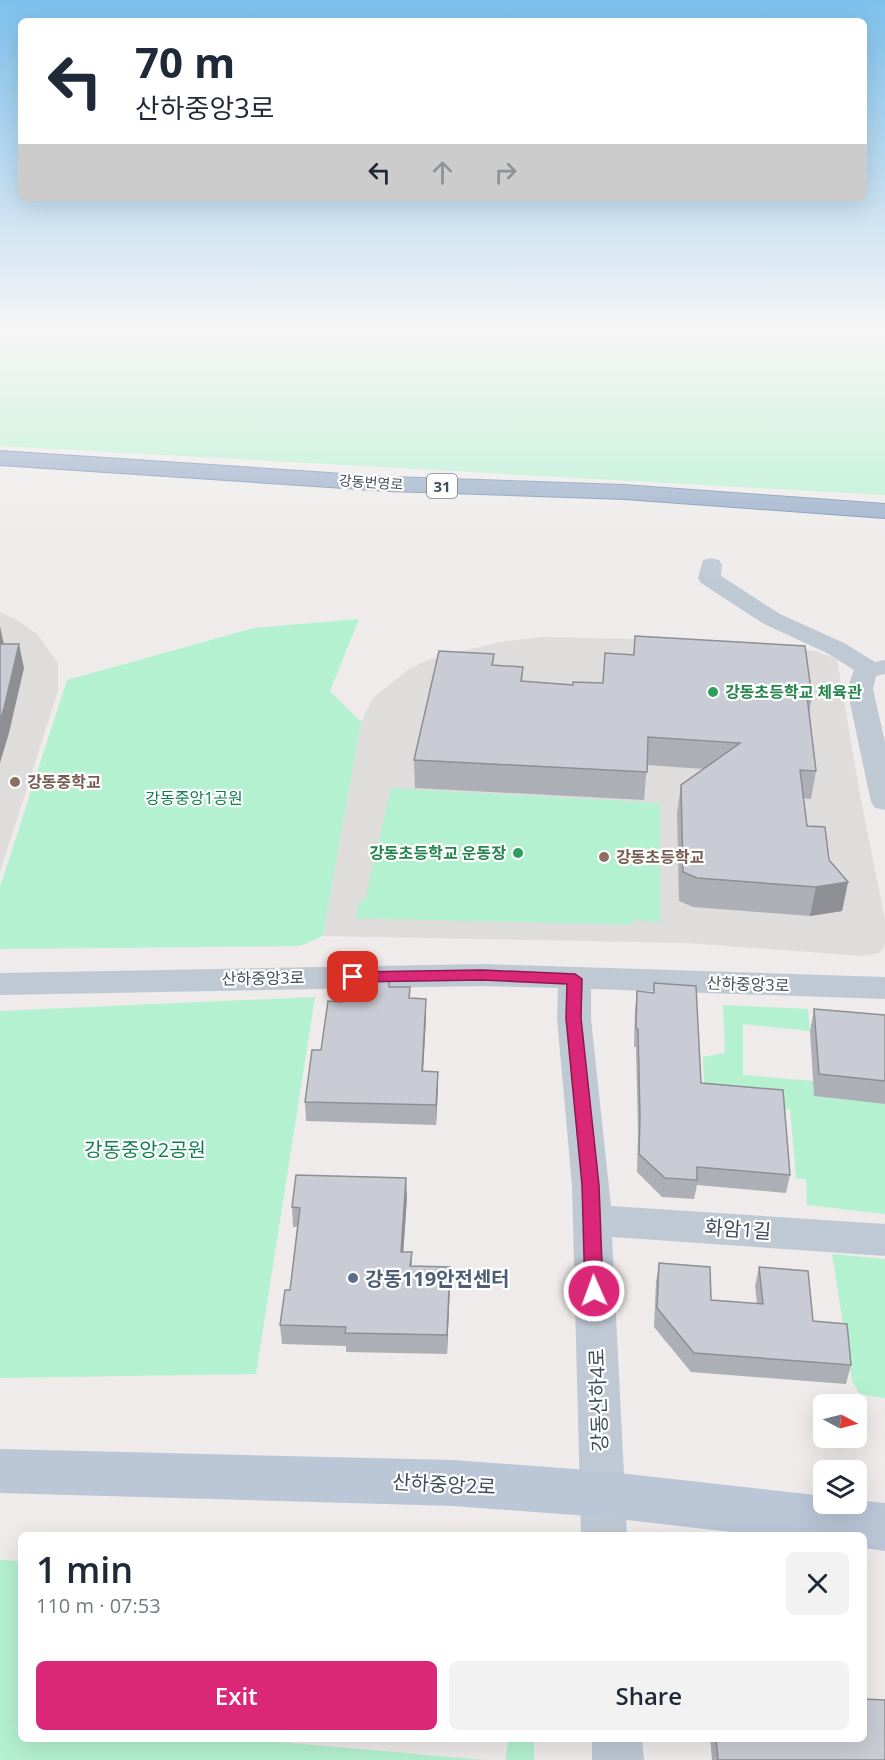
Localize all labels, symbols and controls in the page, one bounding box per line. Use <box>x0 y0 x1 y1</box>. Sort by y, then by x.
text: 70 m <box>135 33 235 90</box>
icon: left <box>36 42 114 120</box>
text: 산하중앙3로 <box>135 89 275 126</box>
icon: left <box>363 156 396 189</box>
icon: ahead <box>426 156 459 189</box>
icon: right <box>489 156 522 189</box>
street label: 강동번영로 <box>338 470 404 494</box>
road number: 31 <box>427 474 457 498</box>
place label: 강동초등학교 체육관 <box>725 681 862 703</box>
marker: 강동초등학교 체육관 <box>706 685 720 699</box>
place label: 강동중학교 <box>27 771 101 793</box>
marker: 강동중학교 <box>8 775 22 789</box>
park label: 강동중앙1공원 <box>145 787 243 809</box>
place label: 강동초등학교 운동장 <box>369 842 506 864</box>
marker: 강동초등학교 운동장 <box>511 846 525 860</box>
place label: 강동초등학교 <box>616 846 705 868</box>
marker: 강동초등학교 <box>597 850 611 864</box>
pin <box>327 951 378 1002</box>
icon: arrive <box>336 960 369 993</box>
street label: 산하중앙3로 <box>221 966 305 990</box>
street label: 산하중앙3로 <box>706 972 790 996</box>
park label: 강동중앙2공원 <box>84 1136 206 1163</box>
street label: 화암1길 <box>704 1213 772 1245</box>
position arrow <box>562 1259 626 1323</box>
place label: 강동119안전센터 <box>365 1265 510 1292</box>
marker: 강동119안전센터 <box>346 1271 360 1285</box>
street label: 강동산하4로 <box>583 1348 613 1452</box>
north arrow <box>813 1394 867 1448</box>
map controls <box>813 1394 867 1514</box>
button: layers <box>813 1460 867 1514</box>
street label: 산하중앙2로 <box>392 1468 496 1500</box>
text: 1 min <box>36 1545 133 1594</box>
button: close <box>786 1552 849 1615</box>
text: 110 m · 07:53 <box>36 1592 161 1619</box>
button: Exit <box>36 1661 437 1730</box>
button: Share <box>449 1661 849 1730</box>

